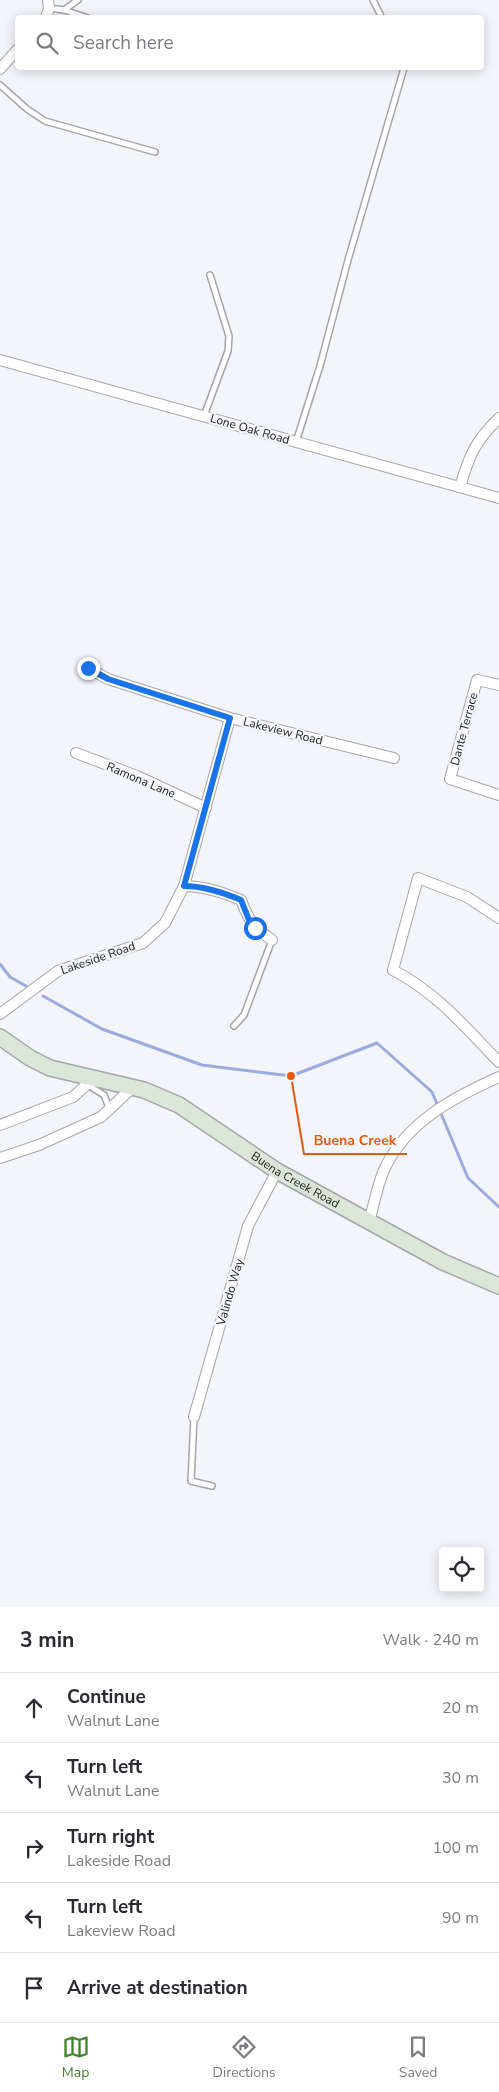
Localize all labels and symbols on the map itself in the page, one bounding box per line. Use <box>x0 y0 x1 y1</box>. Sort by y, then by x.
street label: Lone Oak Road <box>208 410 292 448</box>
route end <box>77 657 100 680</box>
street label: Dante Terrace <box>447 691 481 767</box>
street label: Lakeview Road <box>242 713 324 749</box>
street label: Ramona Lane <box>104 758 178 802</box>
route start <box>244 917 267 940</box>
street label: Lakeside Road <box>58 938 138 978</box>
callout: Buena Creek <box>304 1125 407 1154</box>
text: Buena Creek <box>314 1131 397 1150</box>
street label: Buena Creek Road <box>248 1148 342 1212</box>
street label: Valindo Way <box>213 1256 247 1328</box>

